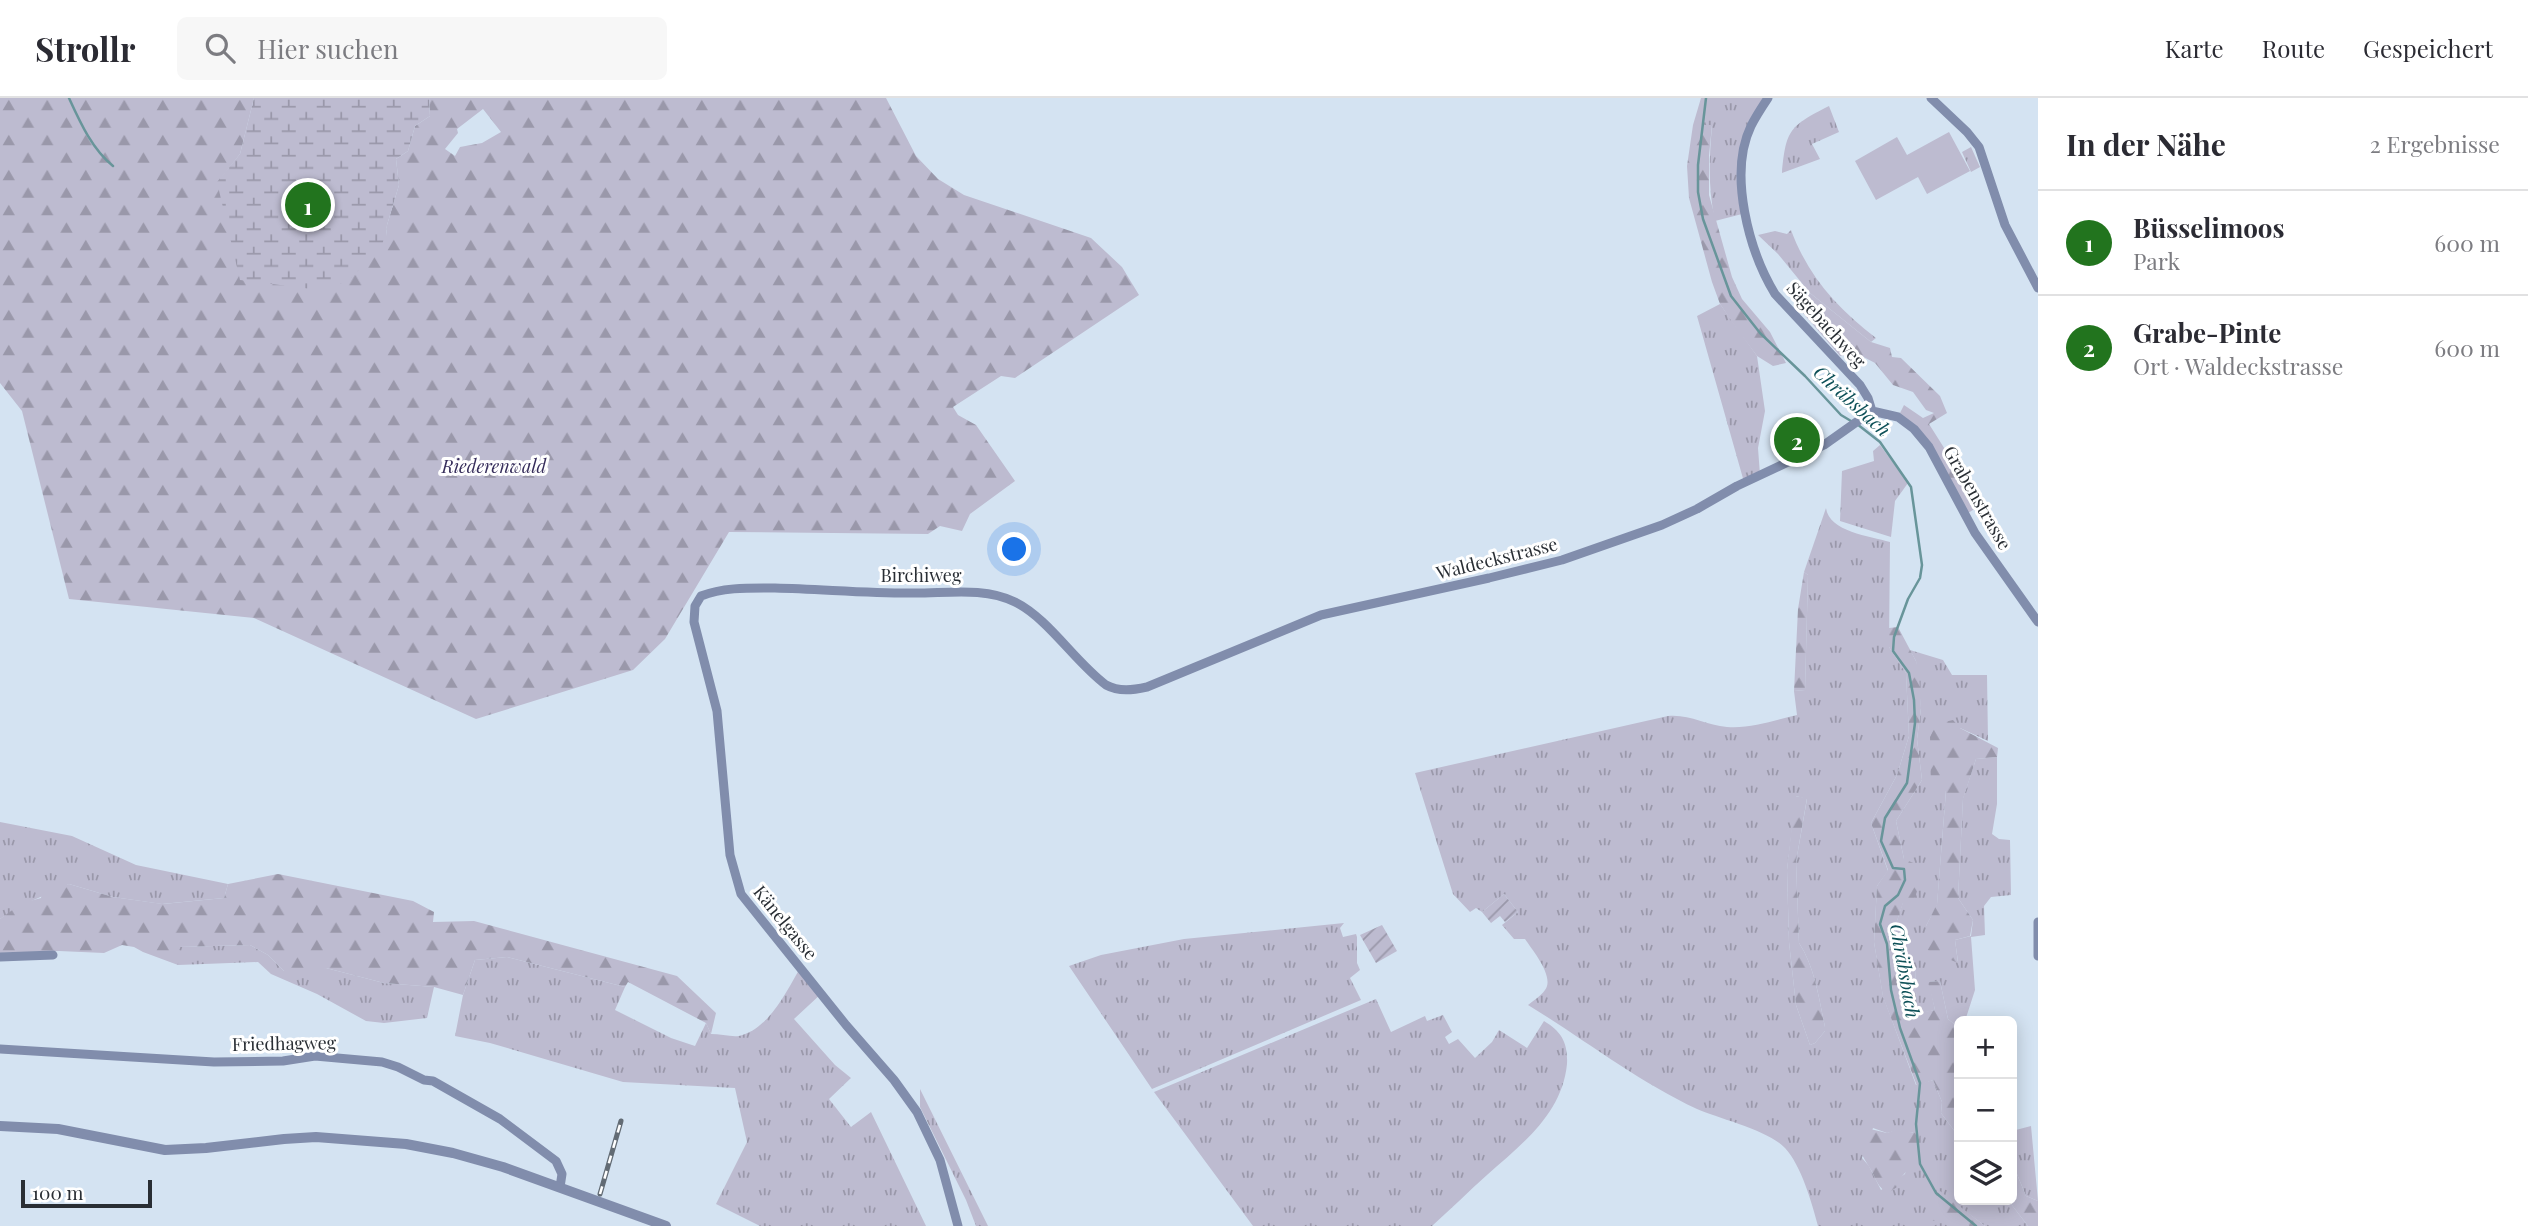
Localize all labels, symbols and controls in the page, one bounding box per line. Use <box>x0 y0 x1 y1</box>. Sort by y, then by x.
search box <box>177 17 667 80</box>
text: Strollr <box>35 26 135 70</box>
icon: search <box>201 29 239 67</box>
text: Hier suchen <box>257 31 399 66</box>
text: Karte <box>2165 32 2224 64</box>
text: Route <box>2262 32 2325 64</box>
text: Gespeichert <box>2363 32 2493 64</box>
text: In der Nähe <box>2066 124 2226 164</box>
text: 2 Ergebnisse <box>2370 128 2500 159</box>
pin: 1 <box>285 179 331 231</box>
text: Büsselimoos <box>2133 210 2285 245</box>
text: 1 <box>2085 227 2093 258</box>
text: 600 m <box>2434 227 2500 258</box>
text: Park <box>2133 245 2180 276</box>
street label: Sägebachweg <box>1782 276 1872 373</box>
text: Grabe-Pinte <box>2133 315 2281 350</box>
text: 2 <box>2083 332 2095 363</box>
text: 600 m <box>2434 332 2500 363</box>
text: Ort · Waldeckstrasse <box>2133 350 2343 381</box>
water label: Chräbsbach <box>1809 359 1897 442</box>
pin: 2 <box>1774 414 1820 466</box>
street label: Grabenstrasse <box>1938 441 2017 554</box>
park label: Riederenwald <box>441 454 548 478</box>
street label: Waldeckstrasse <box>1433 531 1560 585</box>
your location <box>997 532 1031 566</box>
street label: Birchiweg <box>881 563 962 587</box>
street label: Känelgasse <box>748 880 823 965</box>
water label: Chräbsbach <box>1885 922 1927 1020</box>
map controls <box>1954 1016 2017 1205</box>
button: + <box>1954 1016 2017 1079</box>
street label: Friedhagweg <box>232 1030 337 1056</box>
button: − <box>1954 1079 2017 1142</box>
button: layers <box>1954 1142 2017 1205</box>
scale bar <box>21 1177 152 1209</box>
text: 100 m <box>32 1179 83 1205</box>

